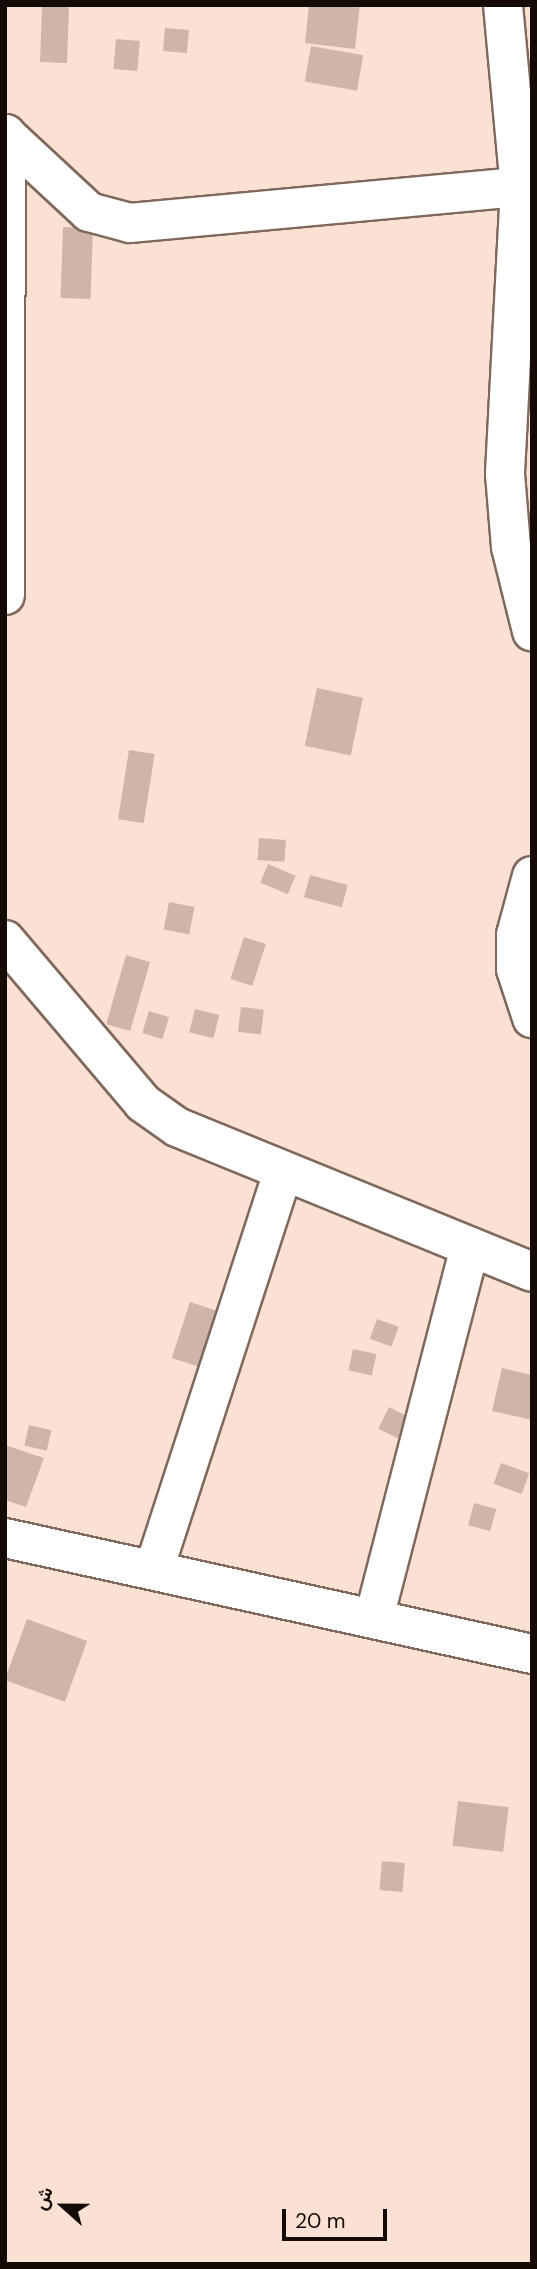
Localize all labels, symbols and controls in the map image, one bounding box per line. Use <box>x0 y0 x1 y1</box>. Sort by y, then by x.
north arrow <box>28 2171 98 2241</box>
text: ش <box>27 2183 59 2213</box>
scale bar <box>285 2196 390 2240</box>
text: 20 m <box>295 2207 346 2235</box>

